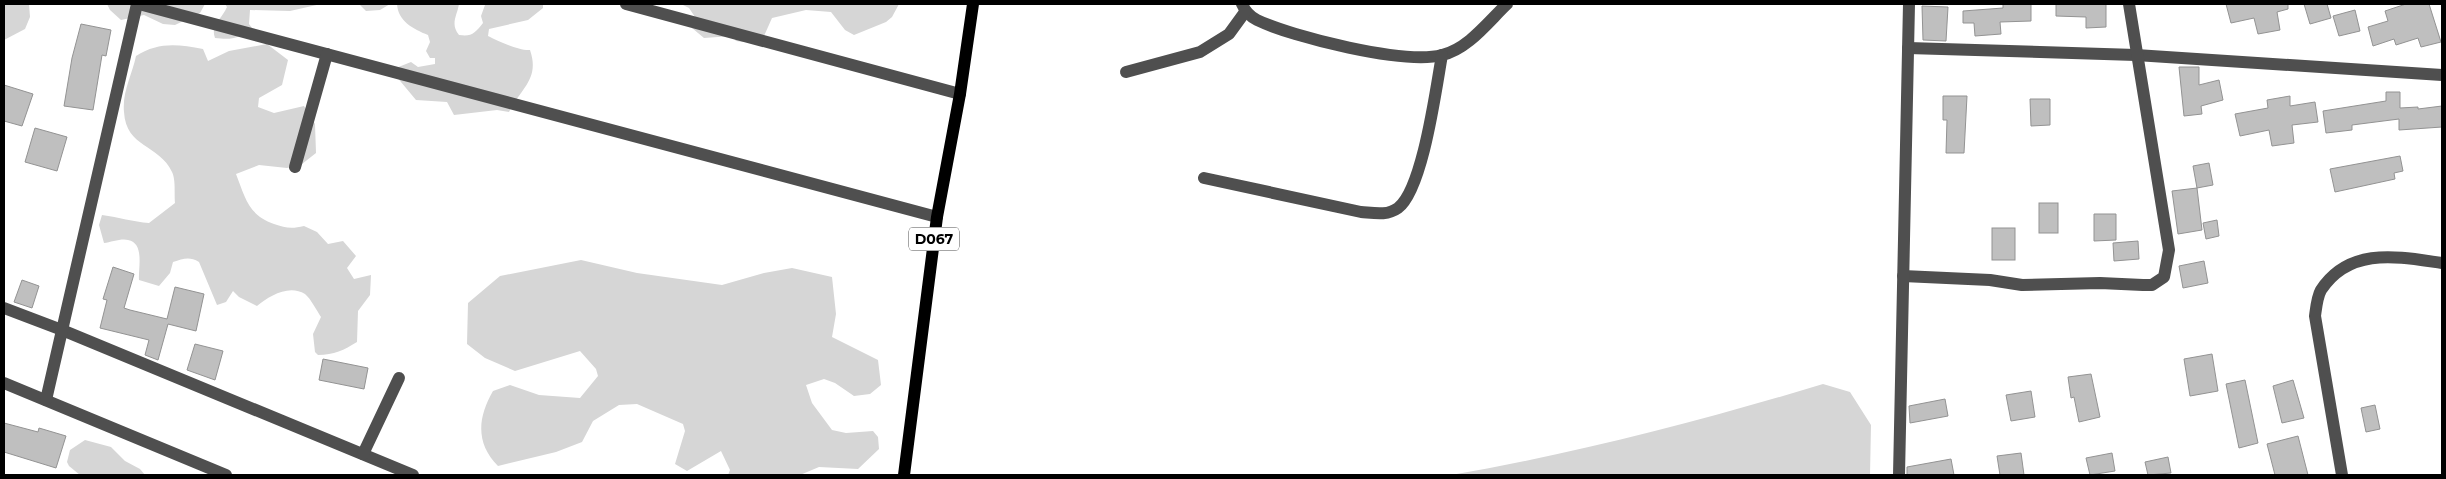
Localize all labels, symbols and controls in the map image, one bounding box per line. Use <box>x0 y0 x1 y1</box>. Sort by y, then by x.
road number: D067 <box>909 228 959 250</box>

